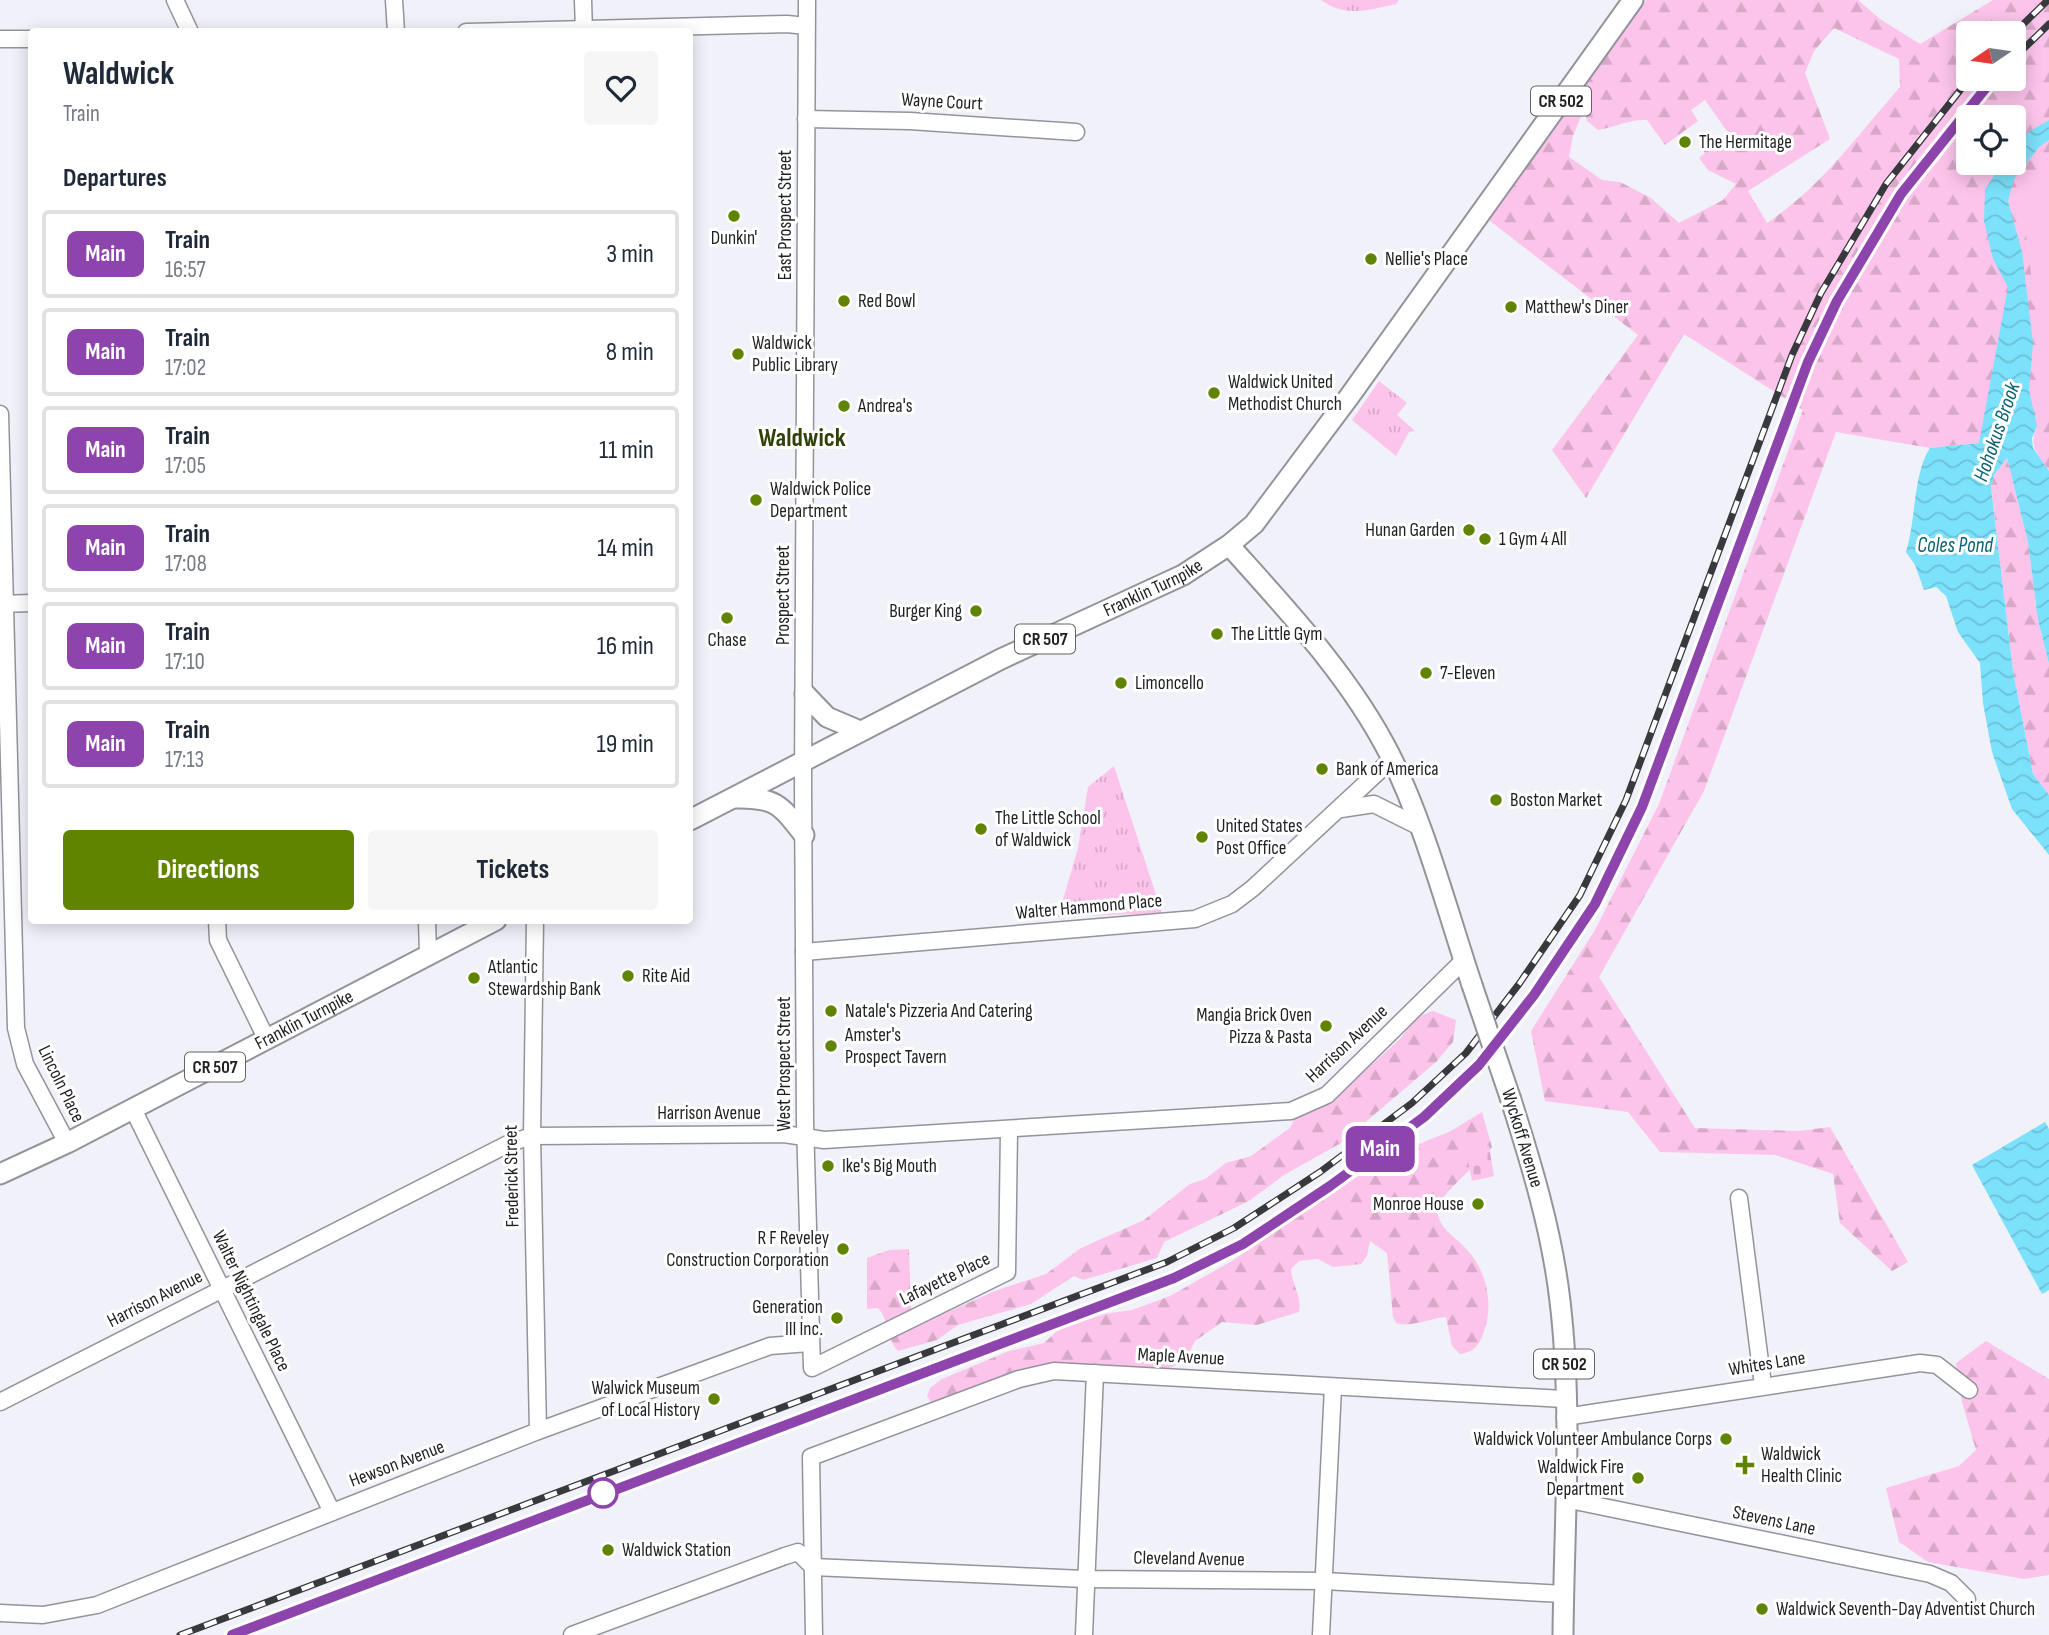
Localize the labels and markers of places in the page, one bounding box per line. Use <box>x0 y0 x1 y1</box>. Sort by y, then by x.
place label: The Hermitage <box>1699 131 1792 154</box>
marker: The Hermitage <box>1677 134 1693 150</box>
marker: Dunkin' <box>726 208 742 224</box>
place label: Dunkin' <box>711 227 757 250</box>
place label: Nellie's Place <box>1385 248 1468 271</box>
marker: Nellie's Place <box>1363 251 1379 267</box>
place label: Red Bowl <box>858 290 916 313</box>
marker: Red Bowl <box>836 293 852 309</box>
place label: Matthew's Diner <box>1525 296 1629 319</box>
marker: Matthew's Diner <box>1503 299 1519 315</box>
place label: Waldwick Public Library <box>752 332 838 377</box>
marker: Waldwick Public Library <box>730 346 746 362</box>
place label: Waldwick United Methodist Church <box>1228 371 1342 416</box>
marker: Waldwick United Methodist Church <box>1206 385 1222 401</box>
place label: Andrea's <box>857 395 913 418</box>
marker: Andrea's <box>836 398 852 414</box>
place label: Waldwick Police Department <box>770 478 871 523</box>
marker: Waldwick Police Department <box>748 492 764 508</box>
place label: Hunan Garden <box>1365 519 1455 542</box>
marker: Hunan Garden <box>1461 522 1477 538</box>
place label: 1 Gym 4 All <box>1499 528 1567 551</box>
marker: 1 Gym 4 All <box>1477 531 1493 547</box>
place label: Burger King <box>889 600 962 623</box>
marker: Burger King <box>968 603 984 619</box>
marker: Chase <box>719 610 735 626</box>
place label: The Little Gym <box>1231 623 1322 646</box>
marker: The Little Gym <box>1209 626 1225 642</box>
place label: Chase <box>707 629 747 652</box>
place label: 7-Eleven <box>1440 662 1495 685</box>
marker: 7-Eleven <box>1418 665 1434 681</box>
place label: Limoncello <box>1135 672 1204 695</box>
marker: Limoncello <box>1113 675 1129 691</box>
place label: Bank of America <box>1336 758 1439 781</box>
marker: Bank of America <box>1314 761 1330 777</box>
place label: Boston Market <box>1510 789 1602 812</box>
marker: Boston Market <box>1488 792 1504 808</box>
place label: The Little School of Waldwick <box>995 807 1101 852</box>
place label: United States Post Office <box>1216 815 1303 860</box>
marker: The Little School of Waldwick <box>973 821 989 837</box>
marker: United States Post Office <box>1194 829 1210 845</box>
place label: Atlantic Stewardship Bank <box>487 956 601 1001</box>
place label: Rite Aid <box>642 965 690 988</box>
marker: Rite Aid <box>620 968 636 984</box>
marker: Atlantic Stewardship Bank <box>466 970 482 986</box>
place label: Natale's Pizzeria And Catering <box>845 1000 1033 1023</box>
marker: Natale's Pizzeria And Catering <box>823 1003 839 1019</box>
place label: Mangia Brick Oven Pizza & Pasta <box>1196 1004 1312 1049</box>
marker: Mangia Brick Oven Pizza & Pasta <box>1318 1018 1334 1034</box>
place label: Amster's Prospect Tavern <box>844 1024 947 1069</box>
marker: Amster's Prospect Tavern <box>823 1038 839 1054</box>
place label: Ike's Big Mouth <box>842 1155 937 1178</box>
marker: Ike's Big Mouth <box>820 1158 836 1174</box>
place label: Monroe House <box>1373 1193 1464 1216</box>
marker: Monroe House <box>1470 1196 1486 1212</box>
place label: R F Reveley Construction Corporation <box>666 1227 830 1272</box>
marker: R F Reveley Construction Corporation <box>835 1241 851 1257</box>
place label: Generation III Inc. <box>752 1296 823 1341</box>
marker: Generation III Inc. <box>829 1310 845 1326</box>
place label: Walwick Museum of Local History <box>591 1377 701 1422</box>
marker: Walwick Museum of Local History <box>706 1391 722 1407</box>
place label: Waldwick Volunteer Ambulance Corps <box>1474 1428 1712 1451</box>
marker: Waldwick Volunteer Ambulance Corps <box>1718 1431 1734 1447</box>
place label: Waldwick Health Clinic <box>1761 1443 1842 1488</box>
marker: Waldwick Health Clinic <box>1735 1455 1755 1475</box>
place label: Waldwick Fire Department <box>1537 1456 1624 1501</box>
marker: Waldwick Fire Department <box>1630 1470 1646 1486</box>
unlabelled marker <box>588 1478 618 1508</box>
place label: Waldwick Station <box>622 1539 731 1562</box>
marker: Waldwick Station <box>600 1542 616 1558</box>
place label: Waldwick Seventh-Day Adventist Church <box>1776 1598 2035 1621</box>
marker: Waldwick Seventh-Day Adventist Church <box>1754 1601 1770 1617</box>

